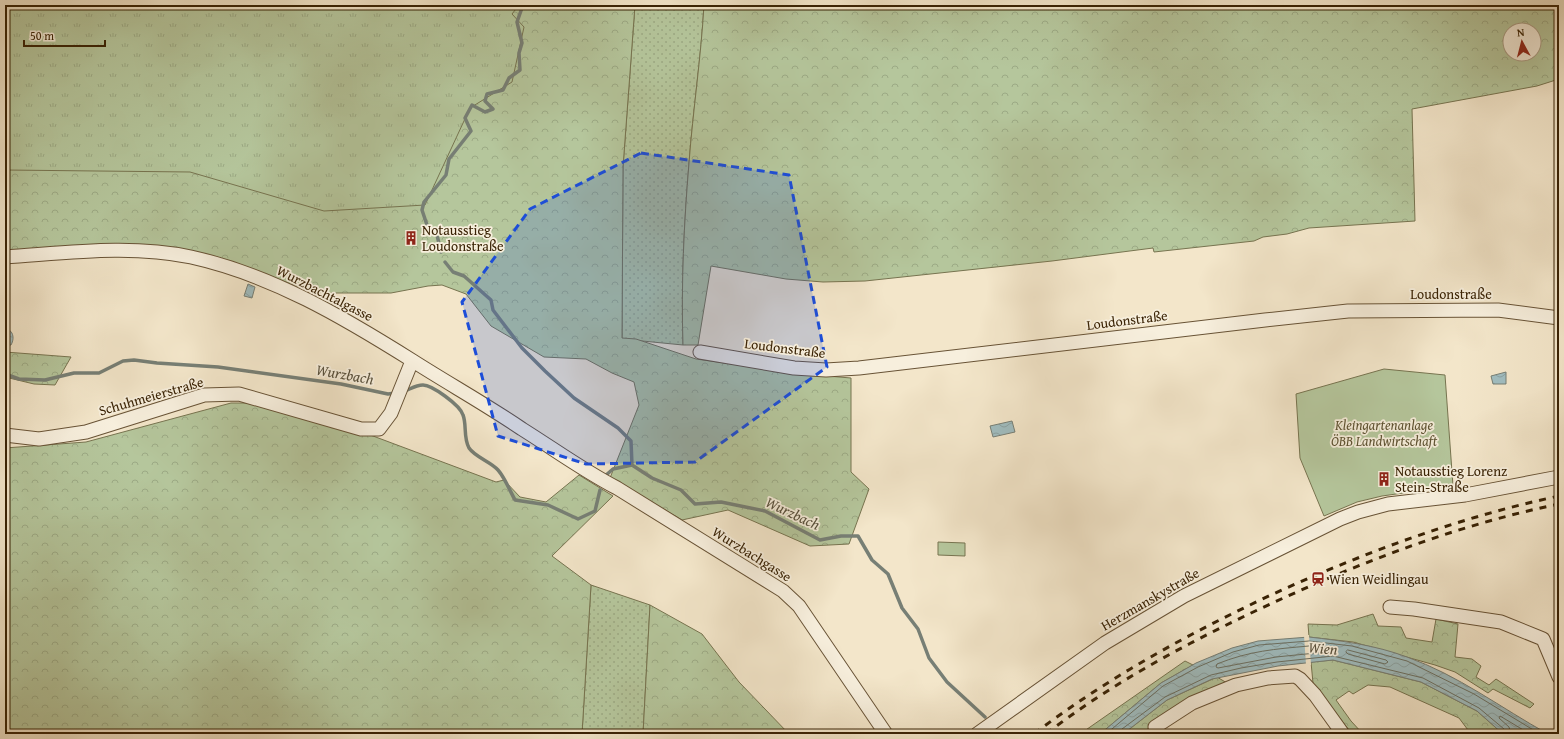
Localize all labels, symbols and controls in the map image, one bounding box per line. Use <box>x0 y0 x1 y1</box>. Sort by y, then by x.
scale bar <box>24 22 105 48</box>
north arrow <box>1502 22 1542 62</box>
text: N <box>1516 24 1526 40</box>
text: 50 m <box>30 27 54 44</box>
place label: Notausstieg Loudonstraße <box>422 220 504 256</box>
building icon: Notausstieg Loudonstraße <box>403 230 419 246</box>
street label: Wurzbachtalgasse <box>273 260 377 326</box>
street label: Loudonstraße <box>1410 284 1492 304</box>
street label: Loudonstraße <box>1085 305 1169 335</box>
street label: Loudonstraße <box>743 333 827 363</box>
water label: Wurzbach <box>315 359 376 389</box>
street label: Schuhmeierstraße <box>96 371 206 420</box>
park label: Kleingartenanlage ÖBB Landwirtschaft <box>1331 415 1438 451</box>
place label: Notausstieg Lorenz Stein-Straße <box>1395 461 1507 497</box>
building icon: Notausstieg Lorenz Stein-Straße <box>1376 471 1392 487</box>
water label: Wurzbach <box>762 491 824 535</box>
street label: Wurzbachgasse <box>708 522 796 587</box>
street label: Herzmanskystraße <box>1097 562 1203 635</box>
place label: Wien Weidlingau <box>1329 569 1429 589</box>
station icon: Wien Weidlingau <box>1310 571 1326 587</box>
water label: Wien <box>1308 636 1339 660</box>

